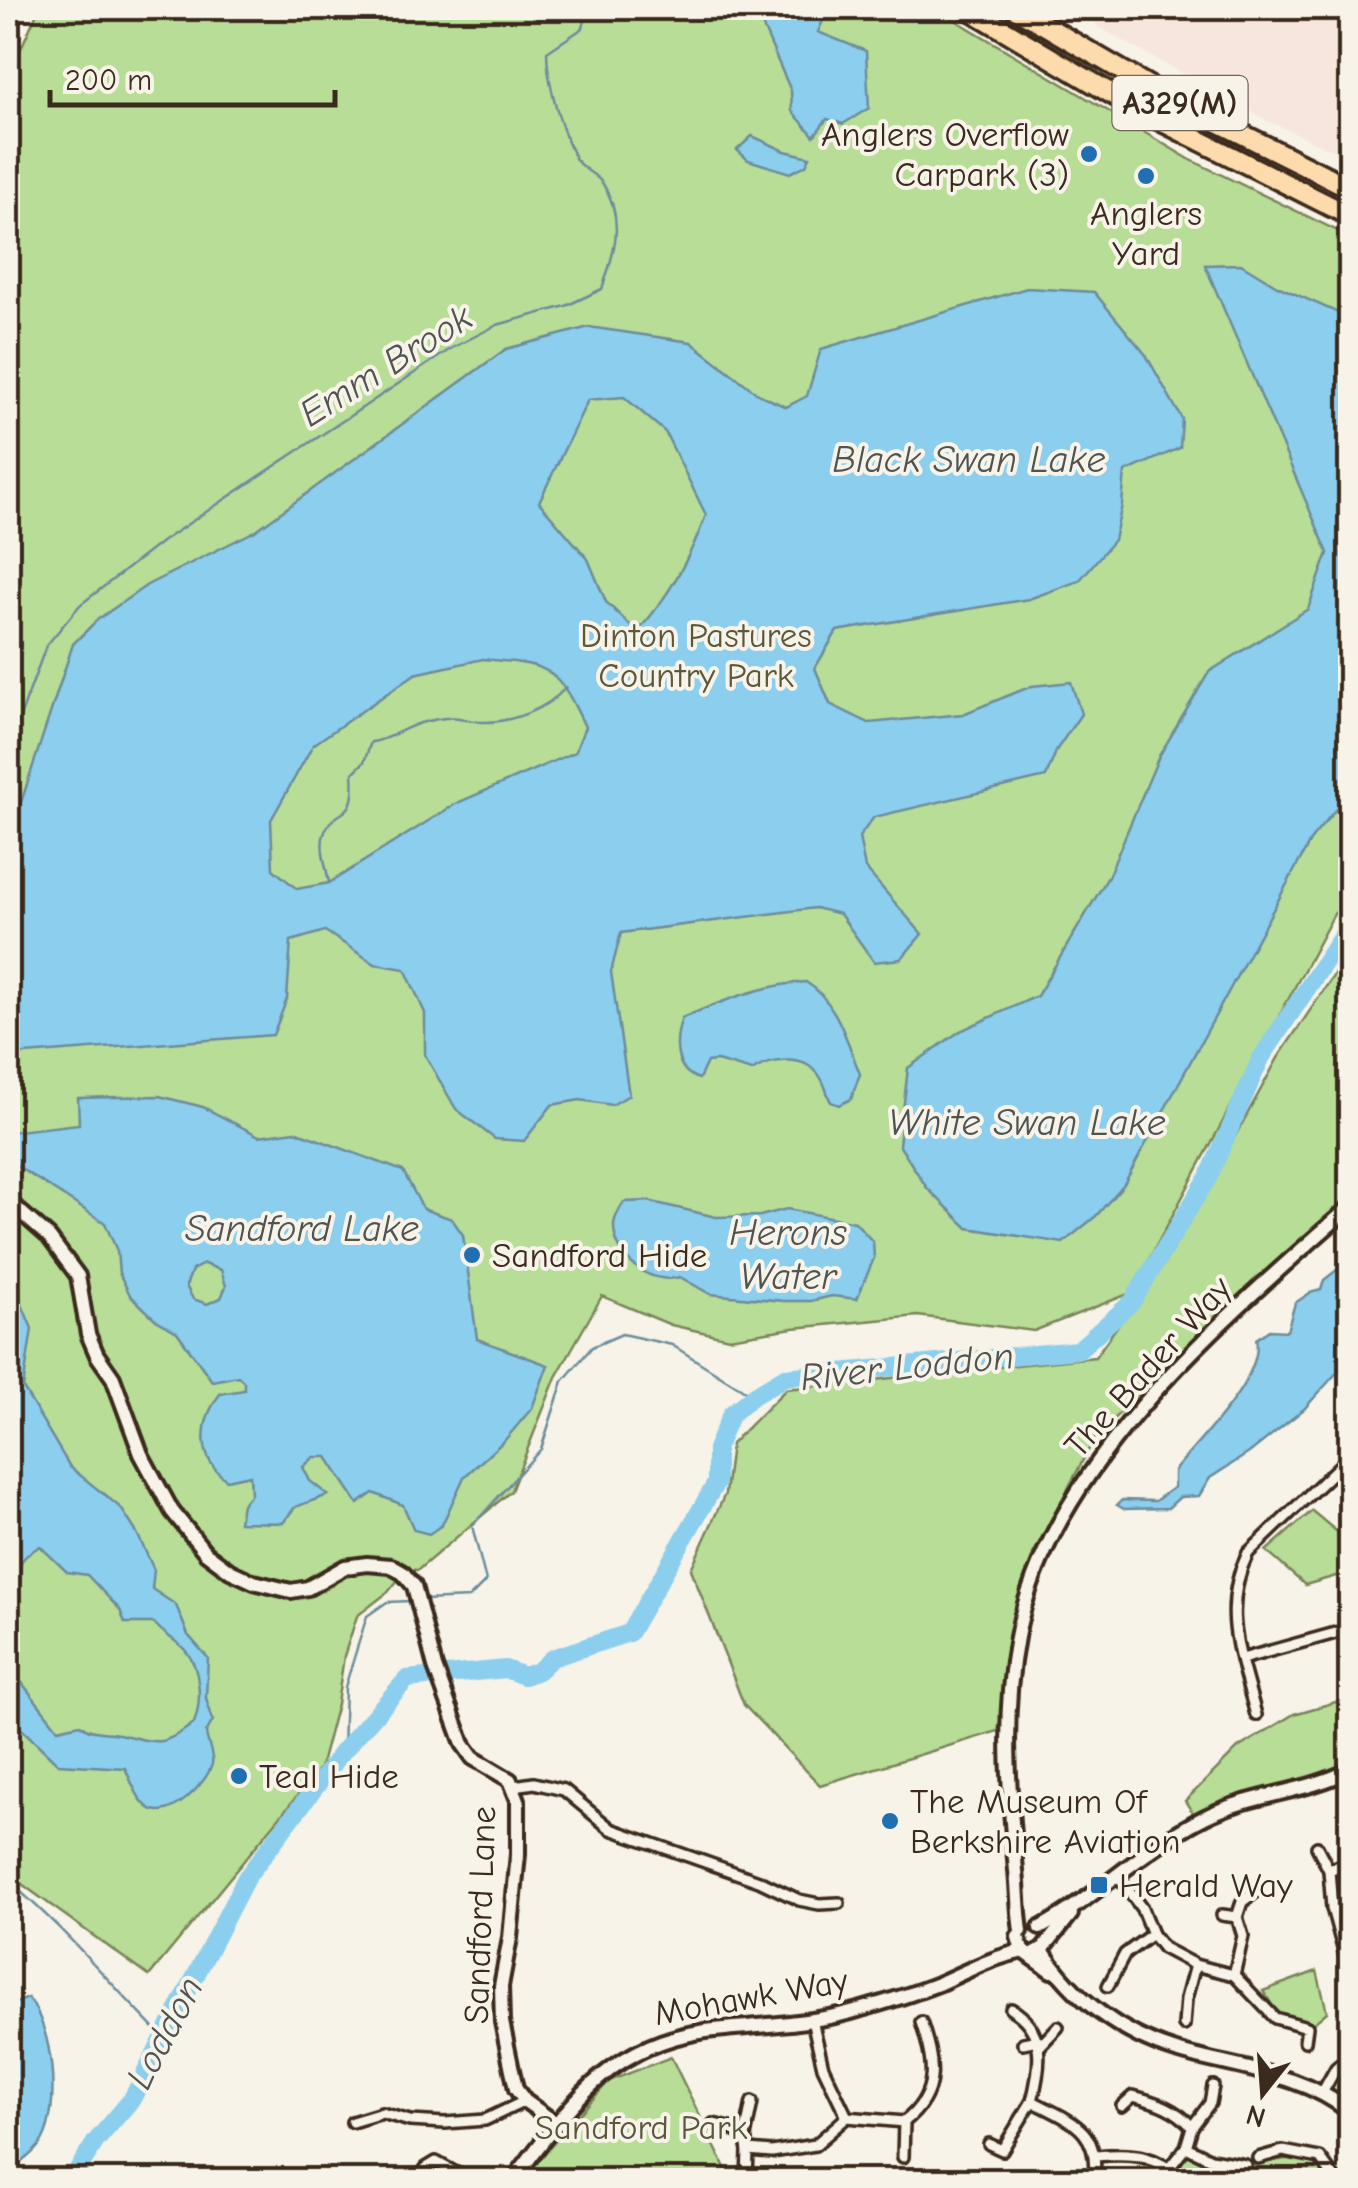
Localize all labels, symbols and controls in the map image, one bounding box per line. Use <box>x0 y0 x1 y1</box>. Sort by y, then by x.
scale bar <box>50 45 335 107</box>
text: 200 m <box>65 63 152 98</box>
road number: A329(M) <box>1112 76 1248 130</box>
place label: Anglers Overflow Carpark (3) <box>821 114 1069 195</box>
marker: Anglers Overflow Carpark (3) <box>1078 143 1100 165</box>
marker: Anglers Yard <box>1135 165 1157 187</box>
place label: Anglers Yard <box>1090 193 1202 274</box>
water label: Emm Brook <box>292 295 481 436</box>
water label: Black Swan Lake <box>832 438 1106 482</box>
park label: Dinton Pastures Country Park <box>580 615 812 696</box>
water label: White Swan Lake <box>888 1101 1166 1145</box>
water label: Sandford Lake <box>185 1207 419 1251</box>
water label: Herons Water <box>729 1211 847 1299</box>
place label: Sandford Hide <box>492 1235 707 1276</box>
marker: Sandford Hide <box>461 1244 483 1266</box>
street label: The Bader Way <box>1056 1268 1240 1466</box>
water label: River Loddon <box>798 1334 1016 1400</box>
place label: Teal Hide <box>259 1756 399 1797</box>
marker: Teal Hide <box>228 1765 250 1787</box>
place label: The Museum Of Berkshire Aviation <box>910 1781 1181 1862</box>
street label: Sandford Lane <box>456 1805 504 2025</box>
marker: The Museum Of Berkshire Aviation <box>879 1810 901 1832</box>
place label: Herald Way <box>1119 1865 1293 1906</box>
marker: Herald Way <box>1088 1874 1110 1896</box>
street label: Mohawk Way <box>651 1960 851 2034</box>
water label: Loddon <box>117 1970 213 2096</box>
north arrow <box>1213 2043 1313 2143</box>
text: N <box>1243 2098 1269 2134</box>
park label: Sandford Park <box>534 2107 748 2148</box>

